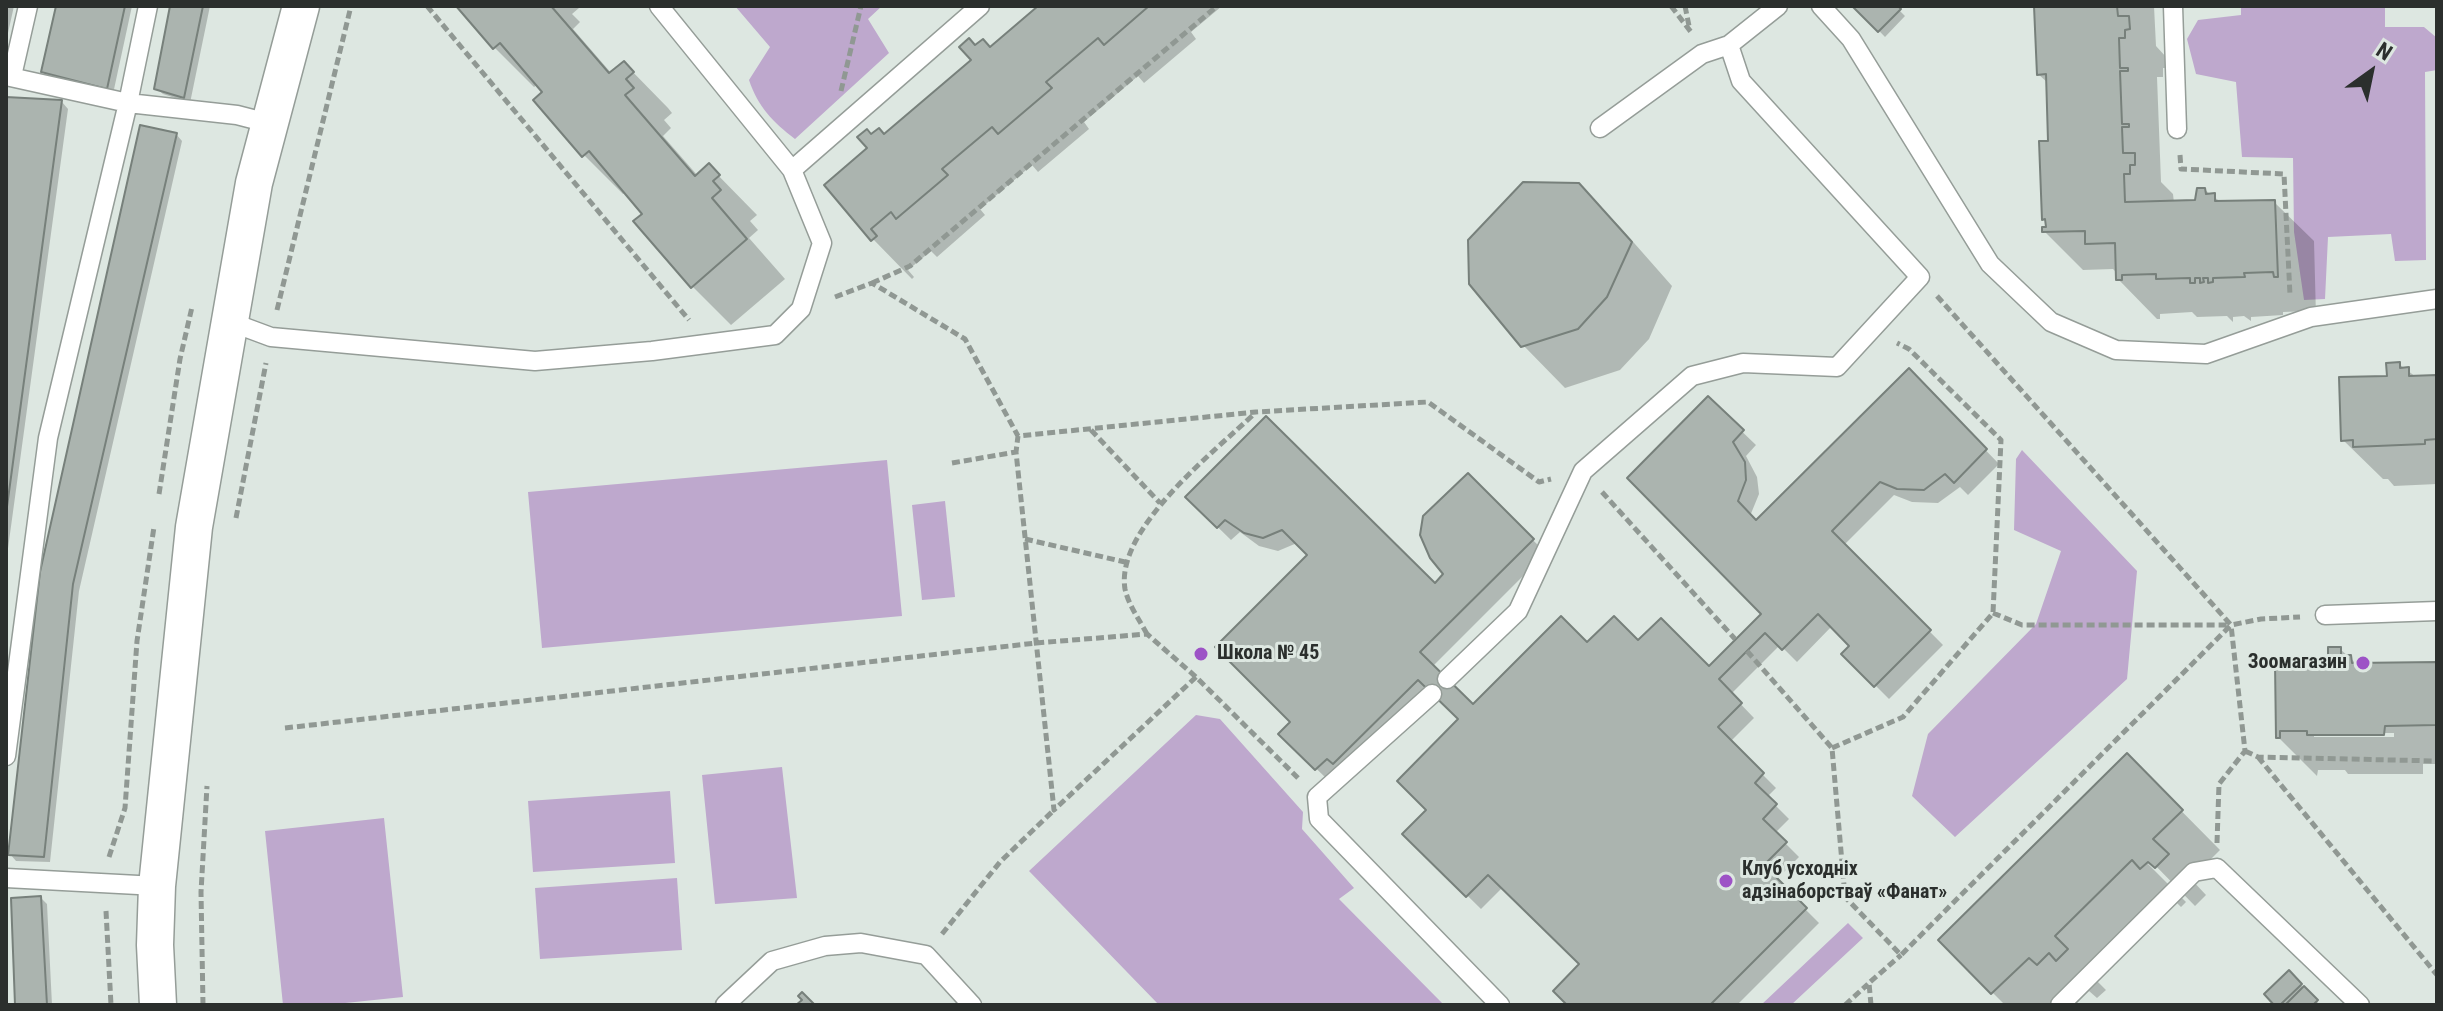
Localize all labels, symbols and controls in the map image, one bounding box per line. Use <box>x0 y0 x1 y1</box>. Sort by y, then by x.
north arrow <box>2331 32 2411 112</box>
text: N <box>2372 37 2397 66</box>
place label: Школа № 45 <box>1217 642 1319 666</box>
marker: Школа № 45 <box>1192 645 1210 663</box>
place label: Зоомагазин <box>2248 651 2347 675</box>
marker: Зоомагазин <box>2354 654 2372 672</box>
place label: Клуб усходніх адзінаборстваў «Фанат» <box>1742 858 1947 905</box>
marker: Клуб усходніх адзінаборстваў «Фанат» <box>1717 872 1735 890</box>

